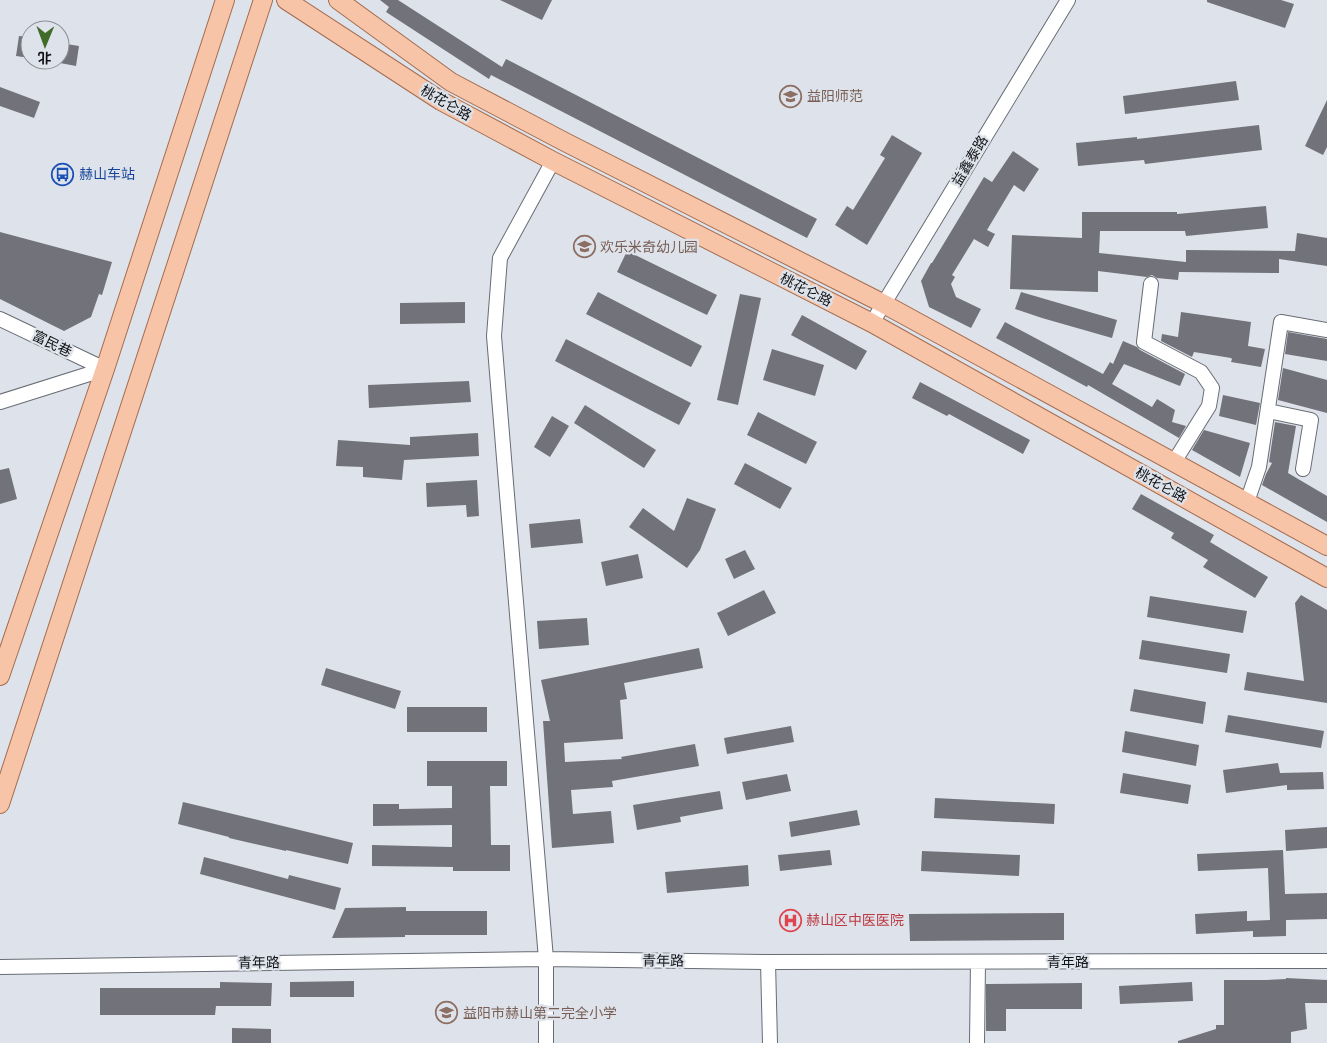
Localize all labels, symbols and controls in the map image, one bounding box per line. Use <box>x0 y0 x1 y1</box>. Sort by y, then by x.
north arrow <box>20 20 70 70</box>
text: 北 <box>38 49 52 66</box>
street label: 桃花仑路 <box>418 82 474 124</box>
school or university icon: 益阳师范 <box>779 84 803 108</box>
place label: 益阳师范 <box>807 88 863 105</box>
street label: 益鑫泰路 <box>948 133 992 189</box>
bus stop icon: 赫山车站 <box>51 162 75 186</box>
place label: 赫山车站 <box>79 166 135 183</box>
school or university icon: 欢乐米奇幼儿园 <box>572 235 596 259</box>
place label: 欢乐米奇幼儿园 <box>600 239 698 256</box>
street label: 桃花仑路 <box>777 270 835 310</box>
street label: 富民巷 <box>29 327 75 361</box>
street label: 桃花仑路 <box>1132 464 1190 506</box>
hospital icon: 赫山区中医医院 <box>778 908 802 932</box>
place label: 赫山区中医医院 <box>806 912 904 929</box>
street label: 青年路 <box>642 952 684 970</box>
street label: 青年路 <box>238 954 280 972</box>
street label: 青年路 <box>1047 954 1089 971</box>
school or university icon: 益阳市赫山第二完全小学 <box>435 1001 459 1025</box>
place label: 益阳市赫山第二完全小学 <box>463 1005 617 1022</box>

